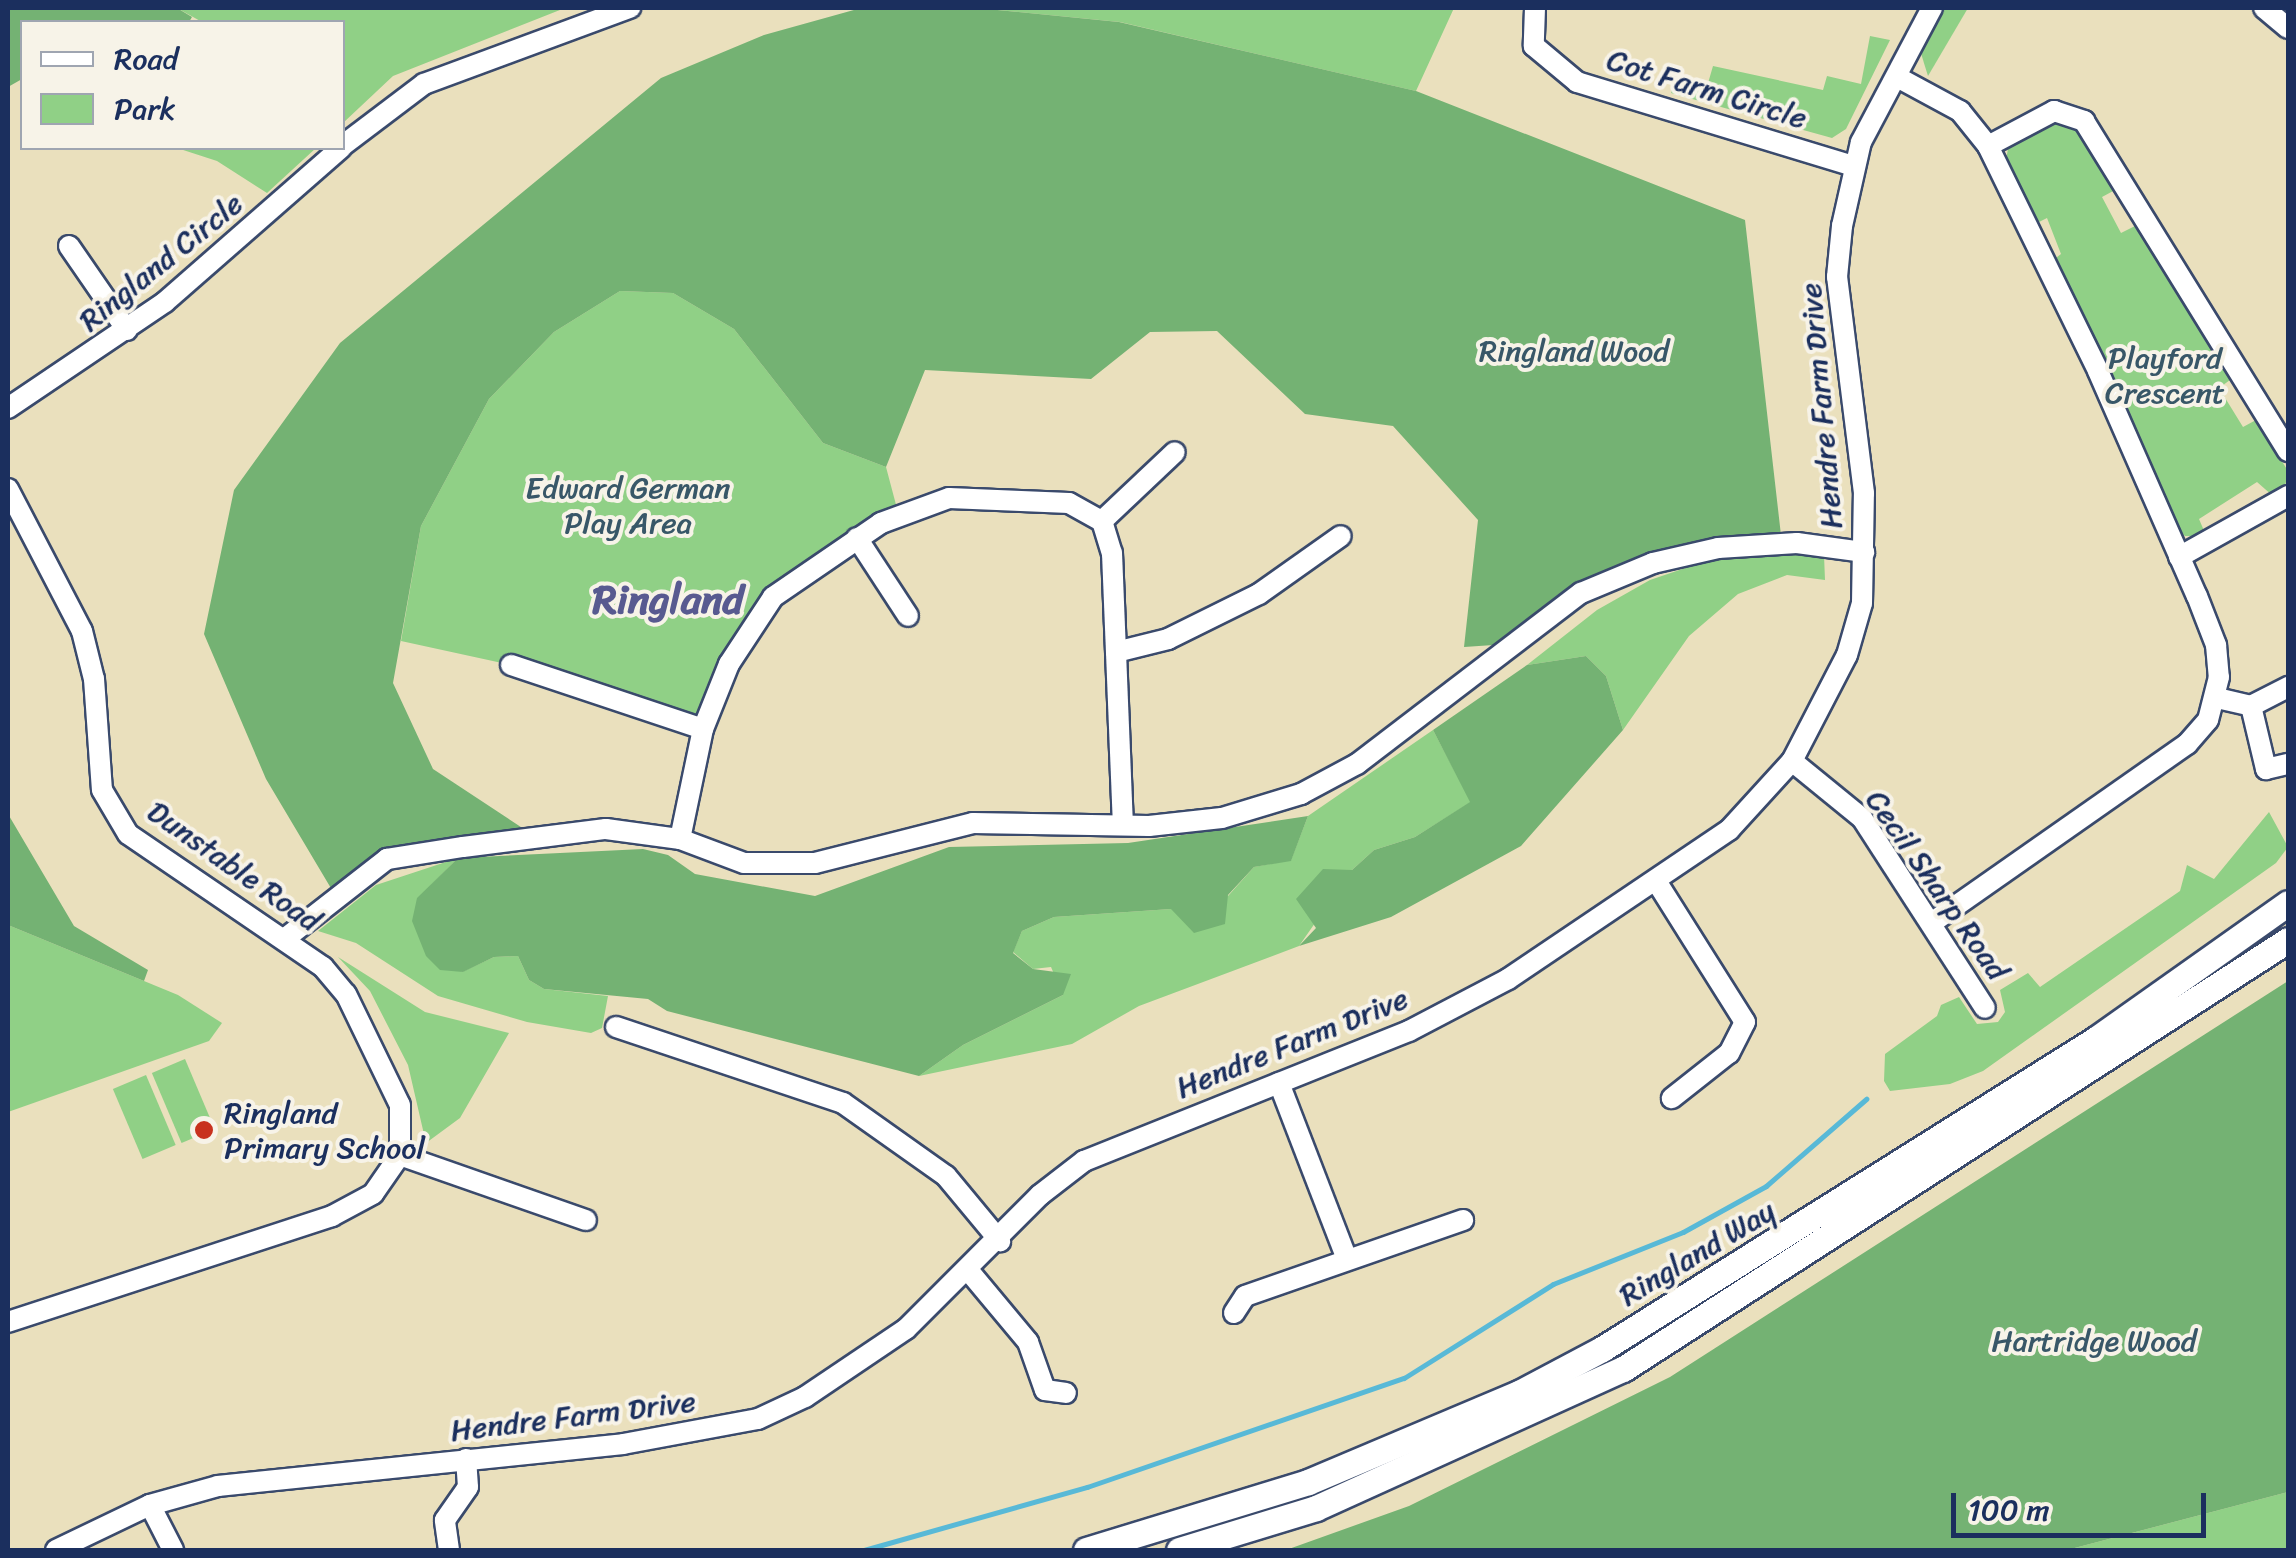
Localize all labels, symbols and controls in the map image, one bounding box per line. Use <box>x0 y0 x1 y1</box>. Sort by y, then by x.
legend <box>20 20 345 150</box>
text: Road <box>114 32 178 86</box>
street label: Cot Farm Circle <box>1602 41 1812 137</box>
text: Park <box>114 82 176 136</box>
street label: Ringland Circle <box>72 185 250 339</box>
street label: Hendre Farm Drive <box>1792 282 1850 530</box>
park label: Ringland Wood <box>1479 333 1669 369</box>
park label: Playford Crescent <box>2105 340 2225 410</box>
park label: Edward German Play Area <box>526 470 730 540</box>
district label: Ringland <box>592 576 744 624</box>
street label: Cecil Sharp Road <box>1858 783 2016 987</box>
street label: Dunstable Road <box>141 793 327 939</box>
street label: Hendre Farm Drive <box>1171 980 1413 1106</box>
place label: Ringland Primary School <box>224 1095 425 1166</box>
marker: Ringland Primary School <box>193 1119 215 1141</box>
street label: Ringland Way <box>1613 1193 1781 1313</box>
park label: Hartridge Wood <box>1992 1323 2196 1359</box>
street label: Hendre Farm Drive <box>448 1383 698 1449</box>
scale bar <box>1956 1473 2211 1535</box>
text: 100 m <box>1968 1483 2050 1537</box>

